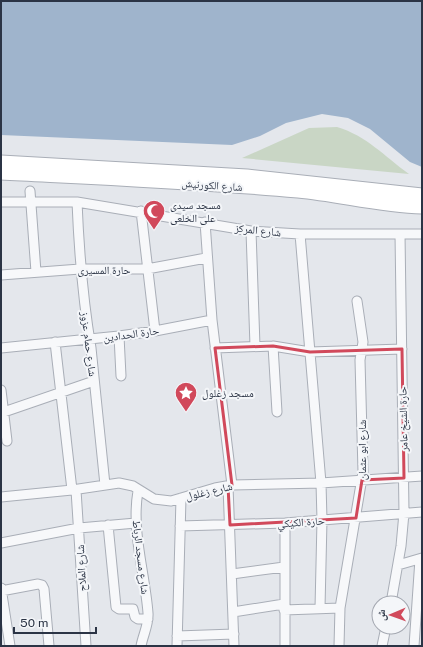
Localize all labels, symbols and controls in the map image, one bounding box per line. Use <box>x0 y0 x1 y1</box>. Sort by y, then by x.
street label: شارع الكورنيش <box>181 177 243 194</box>
mosque icon: مسجد سيدى على الخلعى <box>141 198 167 231</box>
place label: مسجد سيدى على الخلعى <box>170 199 221 225</box>
street label: شارع المركز <box>233 221 282 239</box>
street label: حارة المسيرى <box>77 264 131 277</box>
street label: شارع حمام عزوز <box>78 310 99 377</box>
street label: حارة الحدادين <box>102 324 160 345</box>
place icon: مسجد زغلول <box>173 380 199 413</box>
street label: حارة الشيخ عامر <box>396 386 411 453</box>
place label: مسجد زغلول <box>202 387 254 400</box>
street label: شارع ابو عثمان <box>356 420 369 480</box>
street label: شارع زغلول <box>184 480 234 503</box>
street label: حارة الكيكي <box>277 514 325 532</box>
street label: شارع مسجد الرباط <box>129 519 152 595</box>
street label: شارع الملاح <box>74 544 89 592</box>
north arrow <box>371 595 411 635</box>
scale bar <box>14 609 96 635</box>
text: ش <box>375 609 389 621</box>
text: 50 m <box>20 616 48 630</box>

